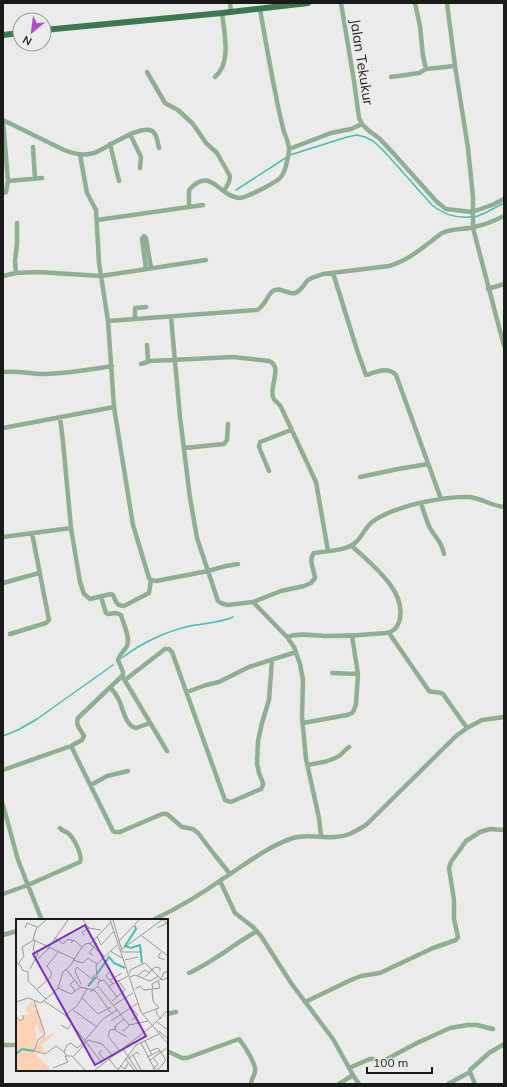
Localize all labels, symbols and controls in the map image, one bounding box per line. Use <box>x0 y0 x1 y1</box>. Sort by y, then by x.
north arrow <box>12 12 52 52</box>
street label: Jalan Tekukur <box>346 17 378 107</box>
text: N <box>20 33 34 49</box>
inset map <box>16 919 168 1071</box>
scale bar <box>367 1049 432 1075</box>
text: 100 m <box>373 1055 408 1070</box>

